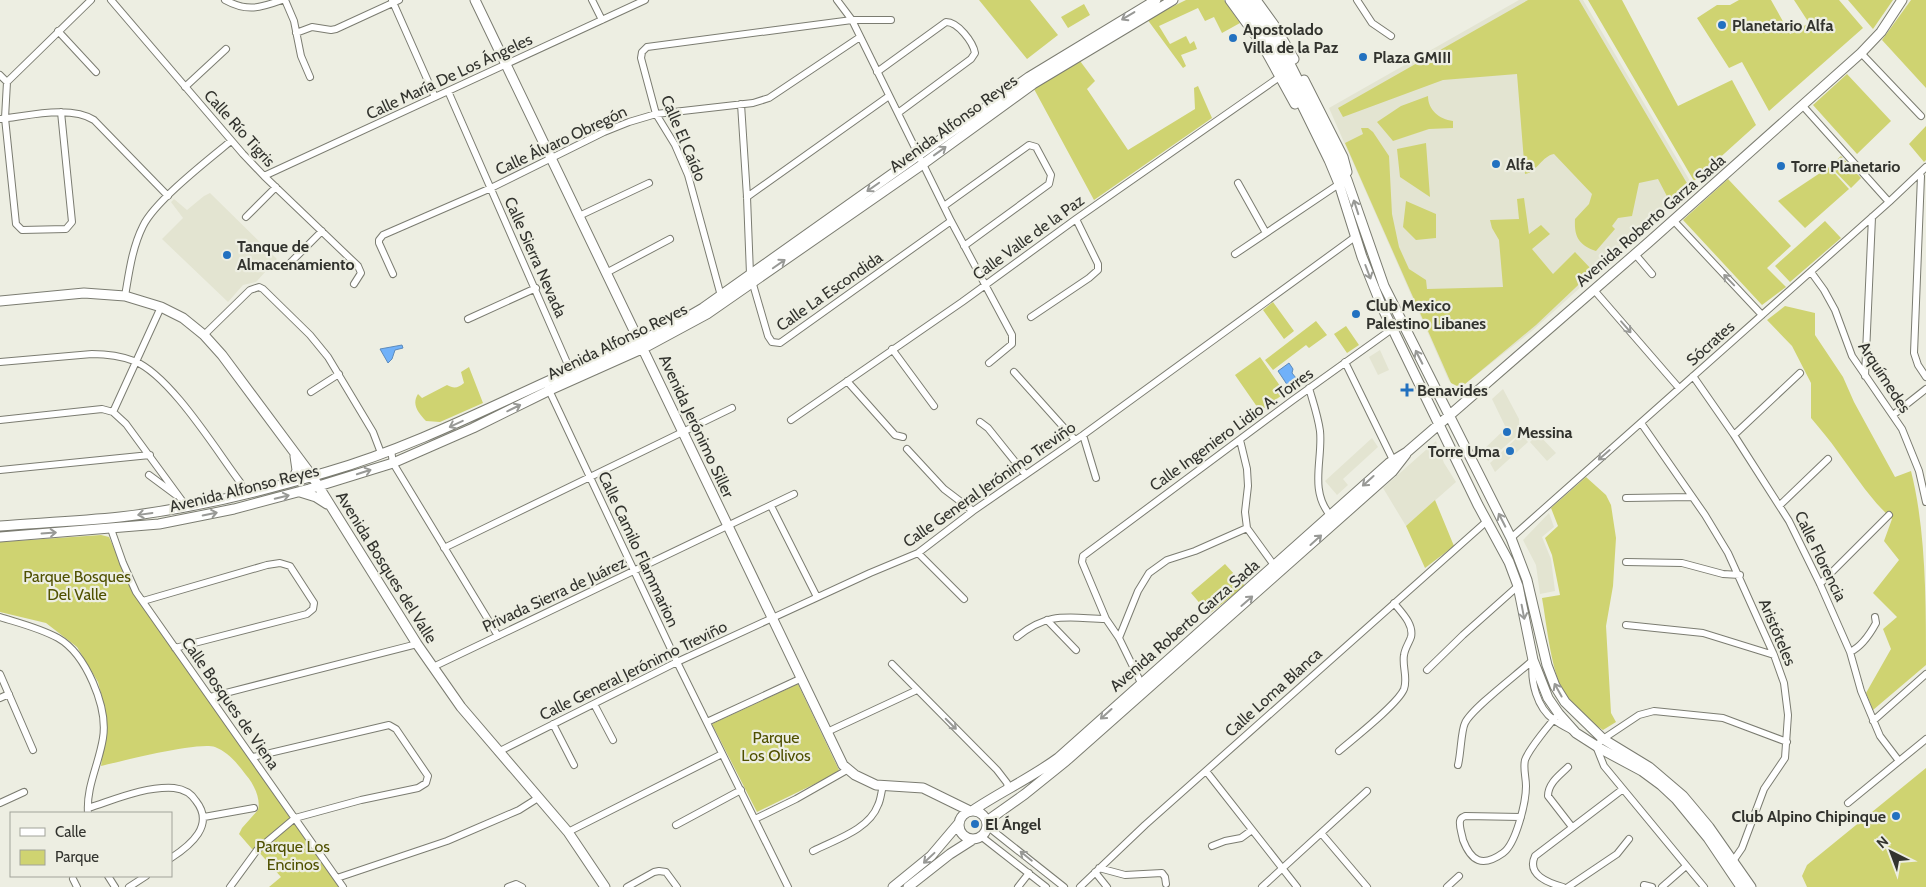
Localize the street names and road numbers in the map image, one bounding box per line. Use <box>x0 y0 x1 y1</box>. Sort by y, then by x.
street label: Calle María De Los Ángeles <box>363 29 535 123</box>
street label: Avenida Alfonso Reyes <box>886 70 1021 176</box>
street label: Calle Río Tigris <box>200 86 279 171</box>
street label: Calle El Caído <box>657 92 710 184</box>
street label: Calle Álvaro Obregón <box>492 102 630 179</box>
street label: Avenida Roberto Garza Sada <box>1572 150 1729 290</box>
street label: Calle Valle de la Paz <box>969 190 1088 284</box>
street label: Calle Sierra Nevada <box>500 194 571 321</box>
street label: Calle La Escondida <box>773 248 886 335</box>
street label: Avenida Alfonso Reyes <box>544 299 691 384</box>
street label: Sócrates <box>1682 317 1739 370</box>
street label: Arquímedes <box>1854 338 1915 417</box>
street label: Avenida Jerónimo Siller <box>655 352 738 502</box>
street label: Calle Ingeniero Lidio A. Torres <box>1146 364 1317 495</box>
street label: Calle General Jerónimo Treviño <box>899 417 1079 551</box>
street label: Avenida Alfonso Reyes <box>167 461 321 516</box>
street label: Calle Camilo Flammarion <box>594 468 683 630</box>
street label: Avenida Bosques del Valle <box>332 488 441 647</box>
street label: Calle Florencia <box>1791 508 1851 605</box>
street label: Privada Sierra de Juárez <box>479 553 630 636</box>
street label: Avenida Roberto Garza Sada <box>1106 555 1263 695</box>
street label: Aristóteles <box>1755 596 1800 669</box>
street label: Calle General Jerónimo Treviño <box>536 617 730 724</box>
street label: Calle Bosques de Viena <box>178 634 284 773</box>
street label: Calle Loma Blanca <box>1221 644 1326 741</box>

